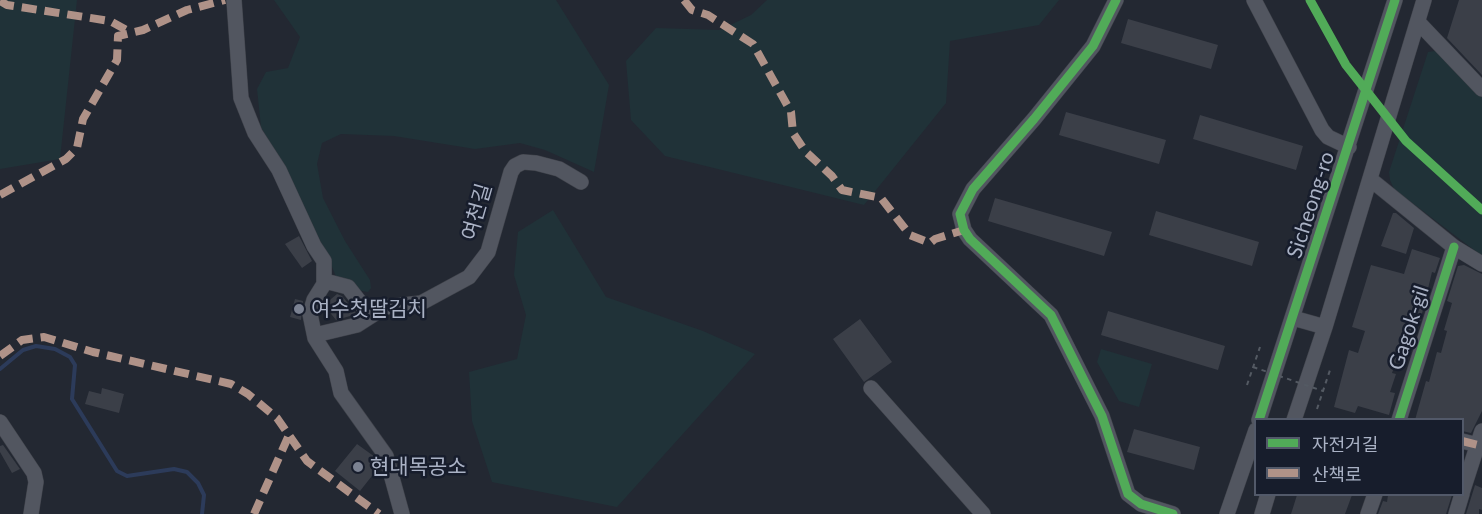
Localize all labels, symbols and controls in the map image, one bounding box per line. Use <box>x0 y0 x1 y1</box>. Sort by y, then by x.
street label: Sicheong-ro <box>1282 148 1340 262</box>
street label: 여천길 <box>457 181 497 243</box>
street label: Gagok-gil <box>1384 283 1434 373</box>
place label: 여수첫딸김치 <box>311 296 427 322</box>
marker: 여수첫딸김치 <box>292 302 306 316</box>
legend <box>1254 418 1464 496</box>
text: 자전거길 <box>1312 433 1378 455</box>
place label: 현대목공소 <box>370 454 467 480</box>
marker: 현대목공소 <box>351 460 365 474</box>
text: 산책로 <box>1312 463 1362 485</box>

